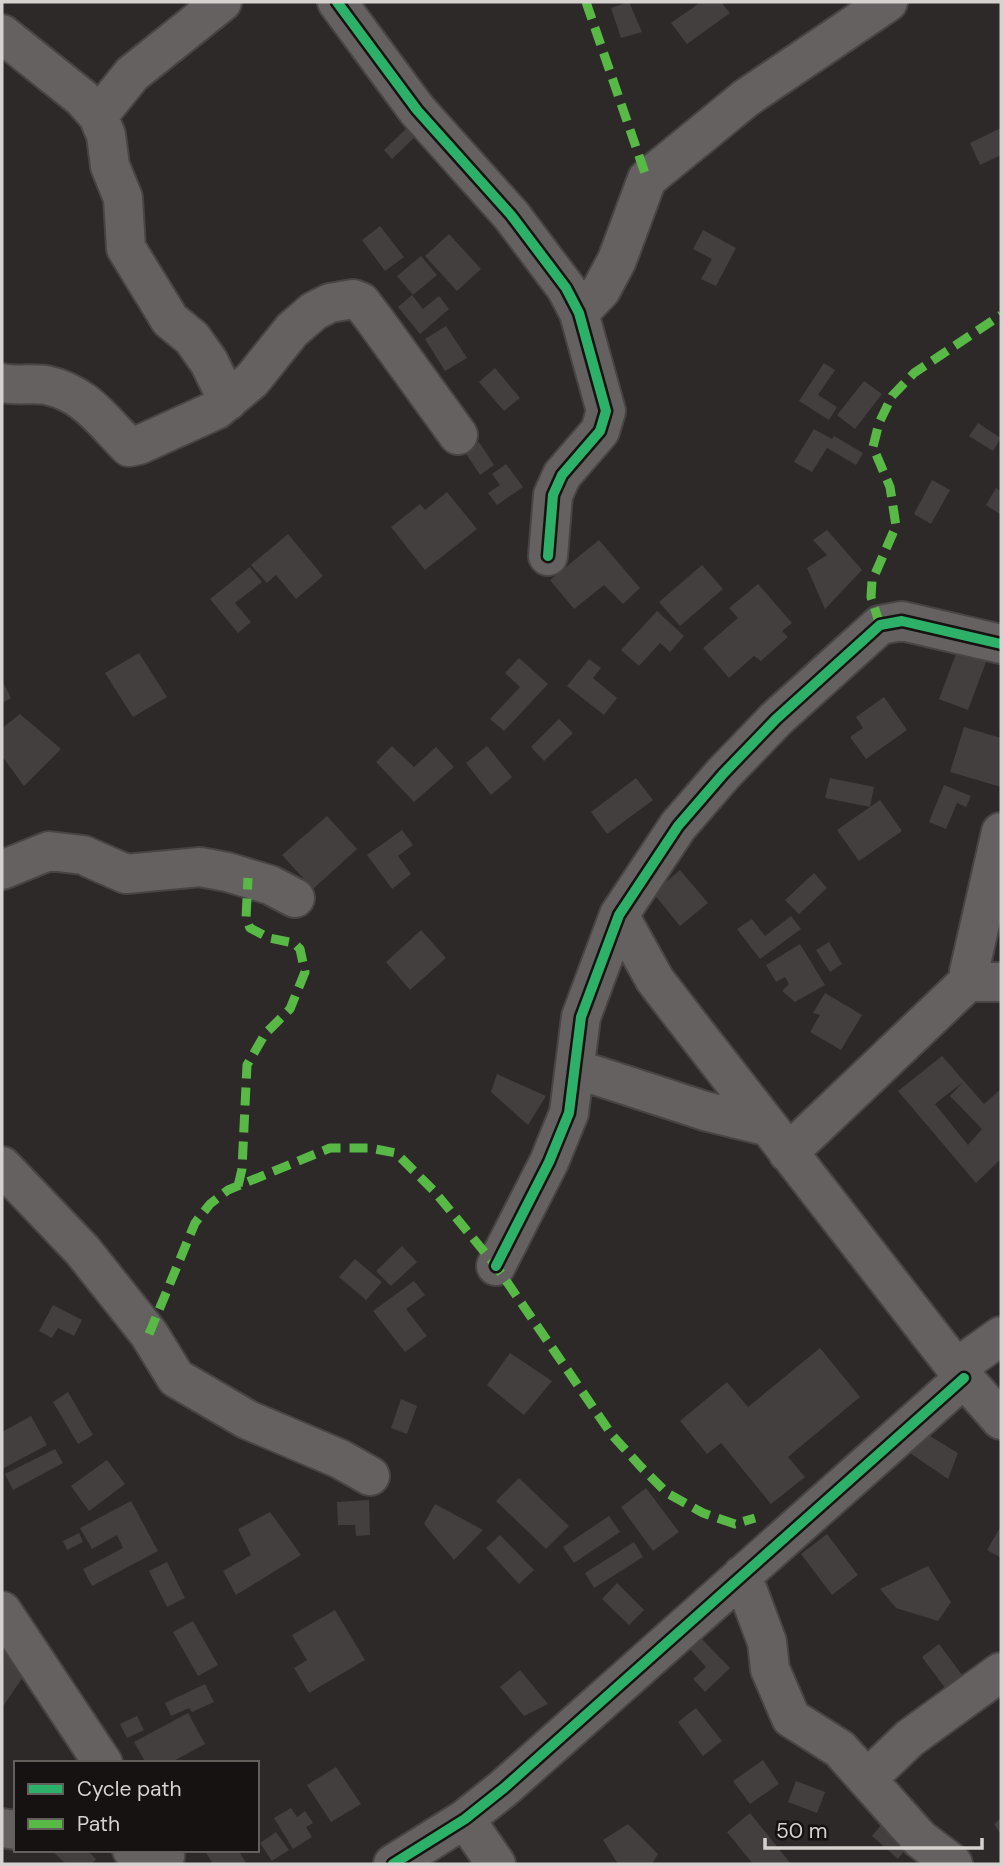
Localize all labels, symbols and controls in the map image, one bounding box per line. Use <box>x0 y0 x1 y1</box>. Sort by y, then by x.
legend <box>14 1761 259 1852</box>
text: Cycle path <box>77 1775 182 1803</box>
scale bar <box>765 1806 982 1850</box>
text: Path <box>77 1810 120 1838</box>
text: 50 m <box>776 1817 827 1845</box>

